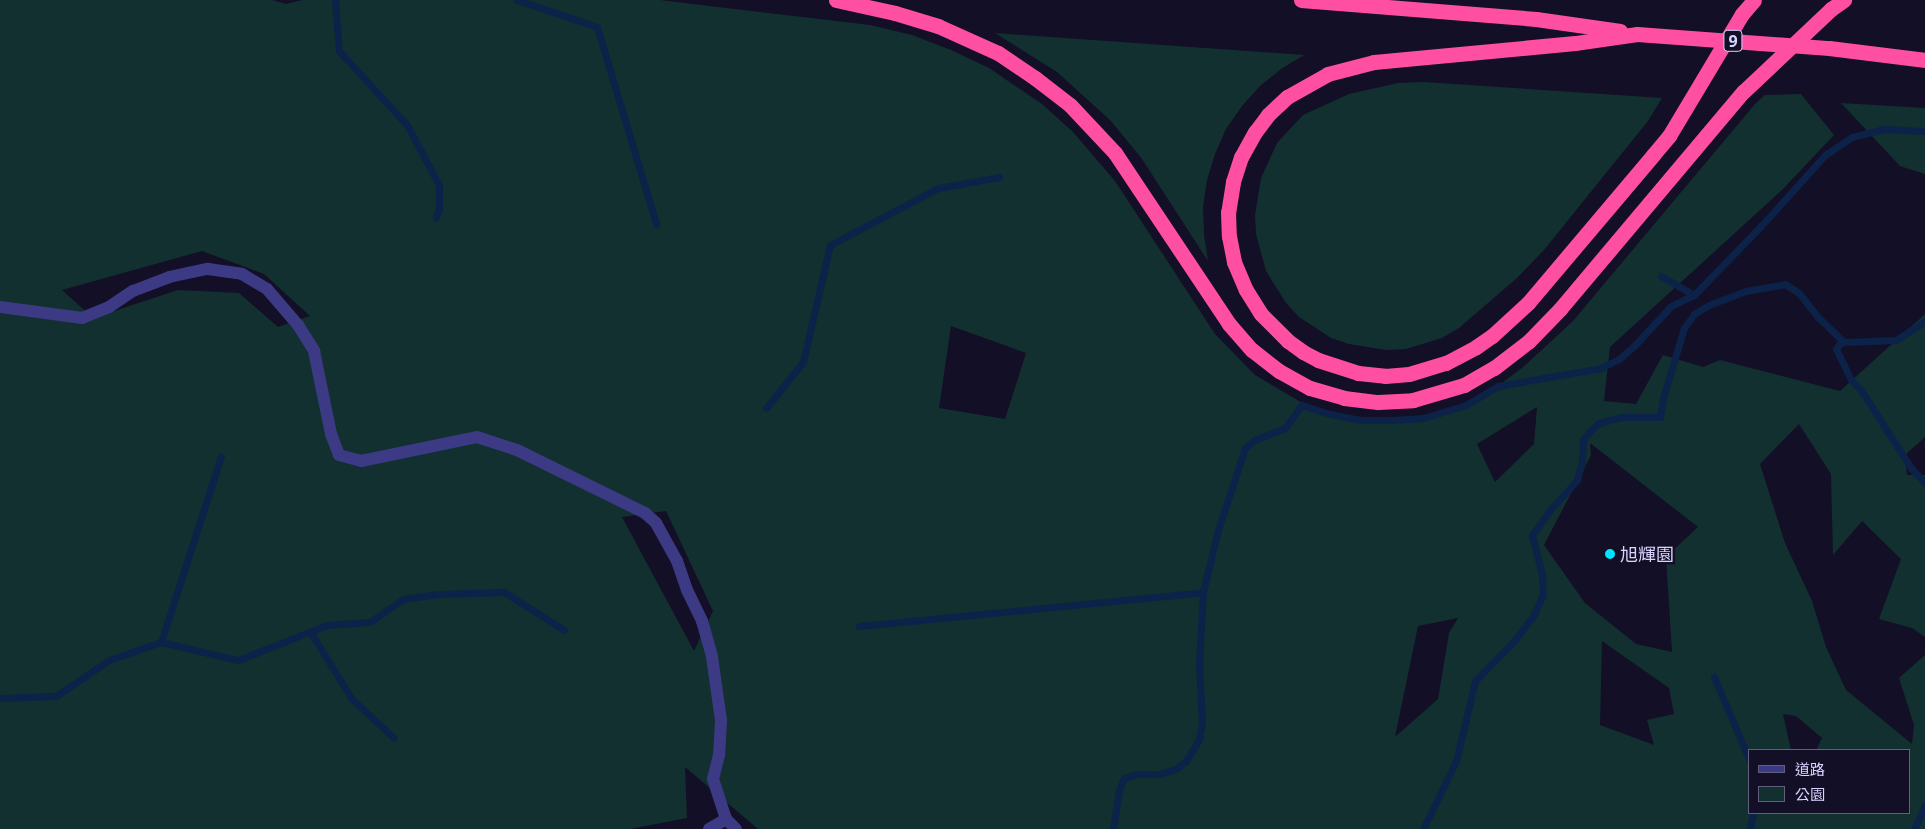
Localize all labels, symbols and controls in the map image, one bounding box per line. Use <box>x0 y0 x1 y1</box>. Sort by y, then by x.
road number: 9 <box>1723 27 1743 54</box>
place label: 旭輝園 <box>1620 543 1674 565</box>
marker: 旭輝園 <box>1604 548 1616 560</box>
legend <box>1748 749 1910 814</box>
text: 道路 <box>1795 759 1825 779</box>
text: 公園 <box>1795 784 1825 804</box>

